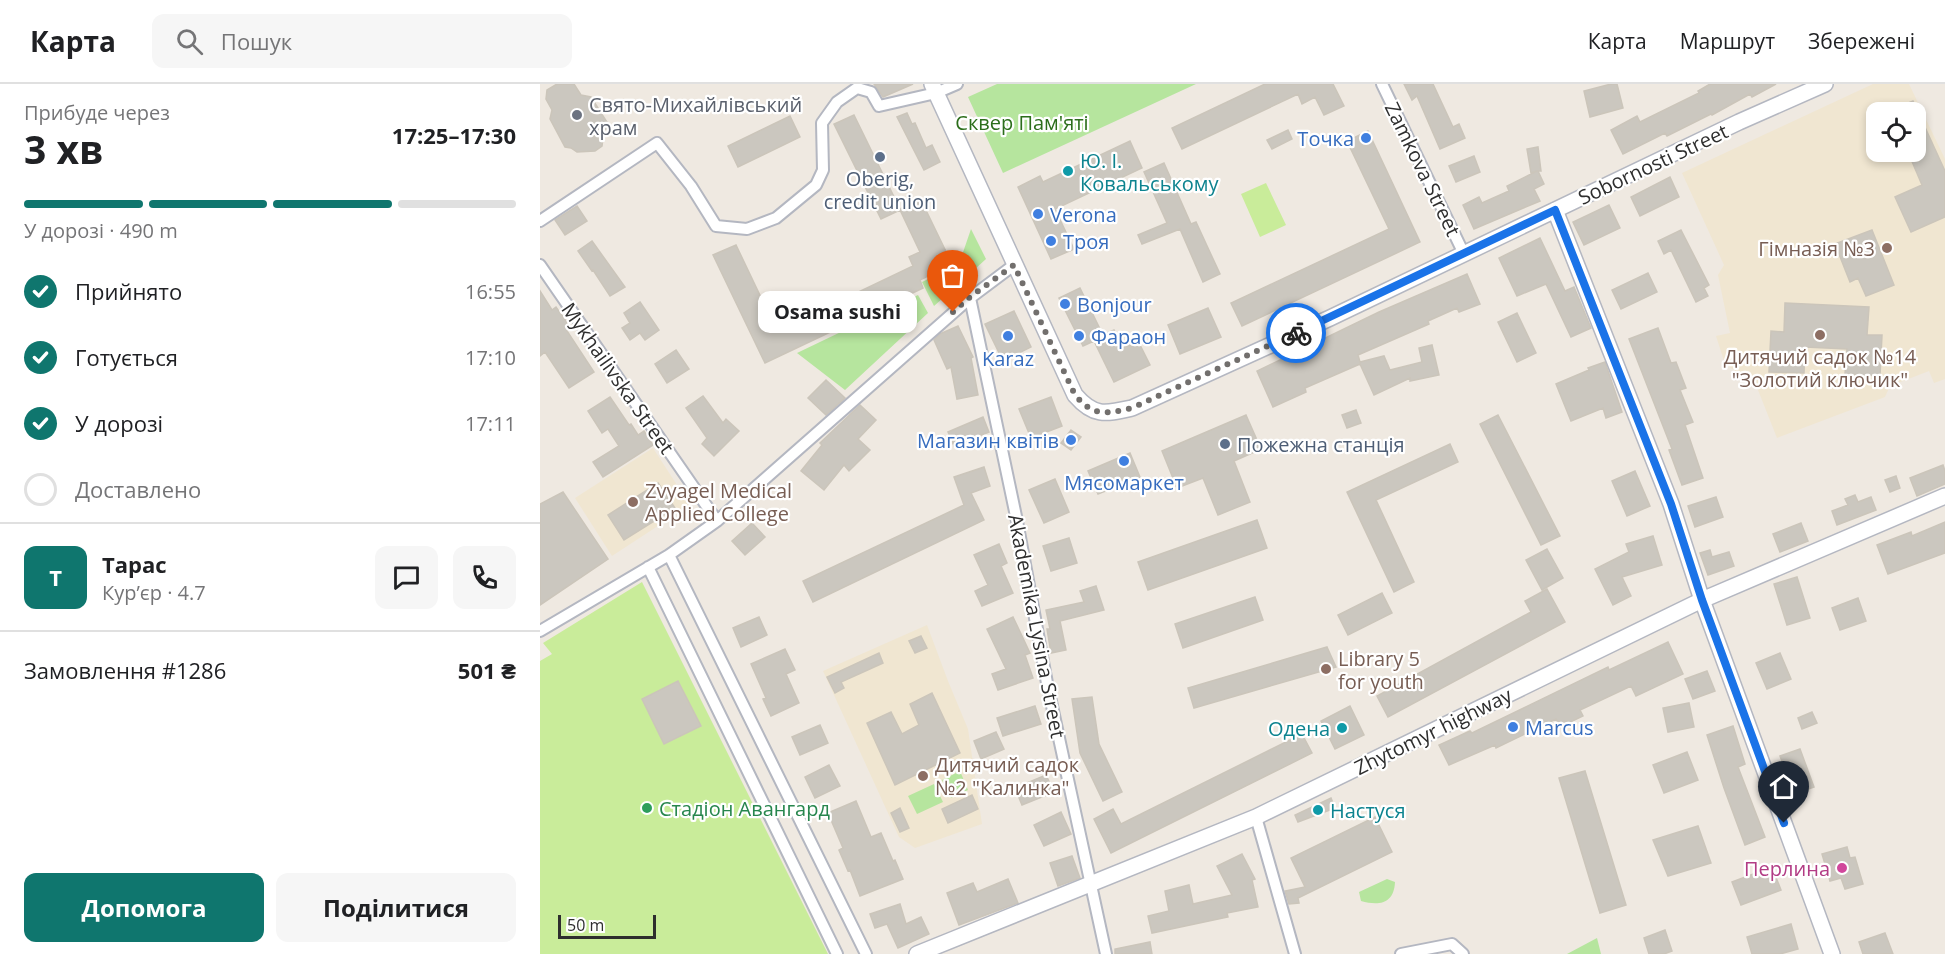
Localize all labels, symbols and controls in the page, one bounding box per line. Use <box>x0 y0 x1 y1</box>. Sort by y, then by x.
search box <box>152 14 572 68</box>
text: Карта <box>30 22 116 60</box>
icon: search <box>173 25 206 58</box>
text: Пошук <box>221 26 292 56</box>
text: Карта <box>1588 27 1647 55</box>
text: Маршрут <box>1680 27 1775 55</box>
text: Збережені <box>1808 27 1915 55</box>
place label: Свято-Михайлiвський храм <box>589 91 802 141</box>
street label: Zamkova Street <box>1379 98 1467 240</box>
text: Прибуде через <box>24 99 170 126</box>
map controls <box>1866 102 1926 162</box>
button: locate <box>1866 102 1926 162</box>
marker: Свято-Михайлiвський храм <box>570 108 584 122</box>
park label: Сквер Пам'яті <box>955 109 1089 136</box>
street label: Sobornosti Street <box>1574 117 1732 211</box>
text: 17:25–17:30 <box>392 120 516 150</box>
text: 3 хв <box>24 122 104 175</box>
place label: Точка <box>1297 125 1354 152</box>
marker: Точка <box>1359 131 1373 145</box>
place label: Ю. І. Ковальському <box>1080 147 1219 197</box>
marker: Oberig, credit union <box>873 150 887 164</box>
marker: Ю. І. Ковальському <box>1061 164 1075 178</box>
place label: Oberig, credit union <box>824 165 936 215</box>
place label: Verona <box>1050 201 1117 228</box>
marker: Verona <box>1031 207 1045 221</box>
text: У дорозі · 490 m <box>24 217 178 244</box>
place label: Троя <box>1063 228 1109 255</box>
marker: Троя <box>1044 234 1058 248</box>
place label: Гімназія №3 <box>1758 235 1875 262</box>
marker: Гімназія №3 <box>1880 241 1894 255</box>
pin <box>927 250 978 312</box>
icon: bag <box>936 259 969 292</box>
icon: check <box>24 275 57 308</box>
text: Прийнято <box>75 276 182 306</box>
text: 16:55 <box>465 278 516 305</box>
callout: Osama sushi <box>758 291 917 333</box>
place label: Bonjour <box>1077 291 1152 318</box>
street label: Mykhailivska Street <box>556 297 680 459</box>
marker: Bonjour <box>1058 297 1072 311</box>
text: Osama sushi <box>774 298 901 325</box>
courier <box>1266 303 1326 363</box>
icon: bike <box>1280 317 1313 350</box>
place label: Фараон <box>1091 323 1166 350</box>
marker: Дитячий садок №14 "Золотий ключик" <box>1813 328 1827 342</box>
marker: Karaz <box>1001 329 1015 343</box>
marker: Фараон <box>1072 329 1086 343</box>
icon: check <box>24 341 57 374</box>
text: Готується <box>75 342 178 372</box>
place label: Дитячий садок №14 "Золотий ключик" <box>1724 343 1917 393</box>
text: 17:10 <box>465 344 516 371</box>
place label: Karaz <box>982 345 1034 372</box>
icon: check <box>24 407 57 440</box>
text: У дорозі <box>75 408 163 438</box>
text: 17:11 <box>465 410 516 437</box>
place label: Магазин квітів <box>917 427 1059 454</box>
place label: Пожежна станція <box>1237 431 1405 458</box>
marker: Магазин квітів <box>1064 433 1078 447</box>
marker: Пожежна станція <box>1218 437 1232 451</box>
marker: Мясомаркет <box>1117 454 1131 468</box>
place label: Мясомаркет <box>1064 469 1184 496</box>
text: Доставлено <box>75 474 201 504</box>
place label: Zvyagel Medical Applied College <box>645 477 792 527</box>
marker: Zvyagel Medical Applied College <box>626 495 640 509</box>
street label: Akademika Lysina Street <box>1002 512 1072 740</box>
button: chat <box>375 546 438 609</box>
button: phone <box>453 546 516 609</box>
text: Тарас <box>102 549 167 579</box>
text: Т <box>49 562 62 592</box>
text: Кур’єр · 4.7 <box>102 579 206 606</box>
place label: Library 5 for youth <box>1338 645 1424 695</box>
text: Замовлення #1286 <box>24 655 226 685</box>
text: 501 ₴ <box>458 655 516 685</box>
marker: Library 5 for youth <box>1319 662 1333 676</box>
street label: Zhytomyr highway <box>1350 681 1517 781</box>
place label: Marcus <box>1525 714 1594 741</box>
place label: Одена <box>1268 715 1330 742</box>
marker: Marcus <box>1506 720 1520 734</box>
marker: Одена <box>1335 721 1349 735</box>
place label: Дитячий садок №2 "Калинка" <box>935 751 1080 801</box>
pin <box>1758 761 1809 823</box>
marker: Дитячий садок №2 "Калинка" <box>916 769 930 783</box>
icon: home <box>1767 770 1800 803</box>
place label: Стадіон Авангард <box>659 795 830 822</box>
place label: Настуся <box>1330 797 1406 824</box>
marker: Стадіон Авангард <box>640 801 654 815</box>
marker: Настуся <box>1311 803 1325 817</box>
place label: Перлина <box>1744 855 1830 882</box>
marker: Перлина <box>1835 861 1849 875</box>
button: Допомога <box>24 873 264 942</box>
button: Поділитися <box>276 873 516 942</box>
scale bar <box>558 912 656 940</box>
text: 50 m <box>567 914 604 936</box>

